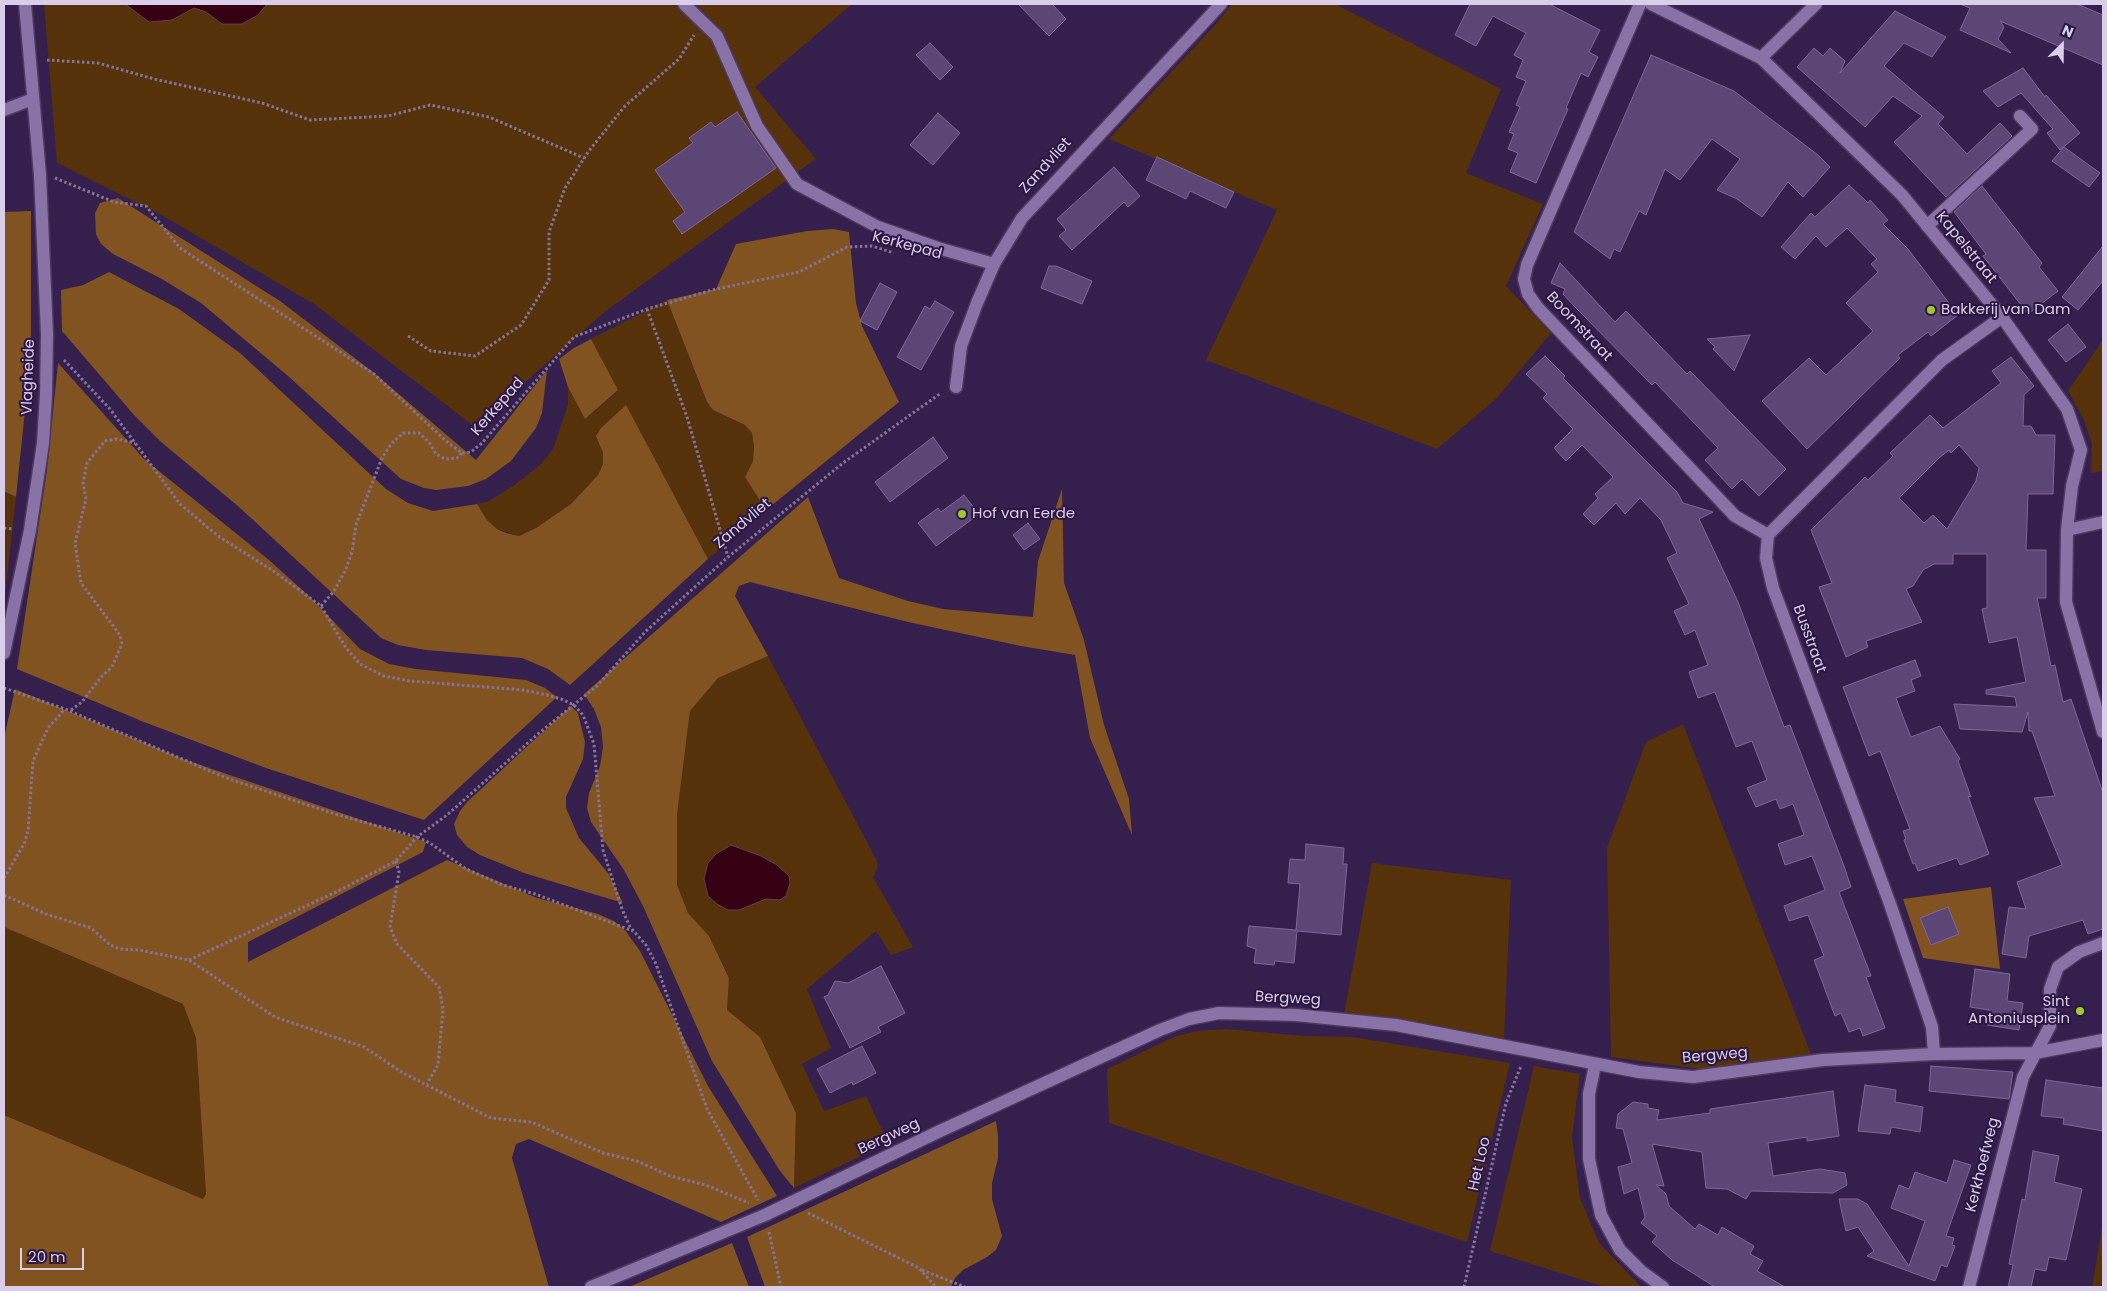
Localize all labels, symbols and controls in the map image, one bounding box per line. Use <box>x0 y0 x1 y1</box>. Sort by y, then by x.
north arrow <box>2037 20 2087 70</box>
text: N <box>2059 20 2077 42</box>
street label: Zandvliet <box>1016 135 1076 197</box>
street label: Kapelstraat <box>1932 209 2000 287</box>
street label: Kerkepad <box>870 228 944 264</box>
street label: Boomstraat <box>1542 289 1616 365</box>
place label: Bakkerij van Dam <box>1941 301 2070 319</box>
marker: Bakkerij van Dam <box>1925 304 1937 316</box>
street label: Vlagheide <box>19 339 39 415</box>
street label: Kerkepad <box>468 374 528 440</box>
street label: Zandvliet <box>711 495 775 553</box>
place label: Hof van Eerde <box>972 505 1075 523</box>
marker: Hof van Eerde <box>956 508 968 520</box>
street label: Busstraat <box>1788 602 1830 676</box>
street label: Bergweg <box>1255 988 1321 1010</box>
place label: Sint Antoniusplein <box>1968 993 2070 1028</box>
marker: Sint Antoniusplein <box>2074 1005 2086 1017</box>
street label: Bergweg <box>1681 1044 1749 1068</box>
street label: Bergweg <box>855 1115 923 1159</box>
street label: Kerkhoefweg <box>1963 1116 2003 1214</box>
street label: Het Loo <box>1465 1135 1495 1193</box>
scale bar <box>22 1238 86 1270</box>
text: 20 m <box>28 1246 66 1267</box>

